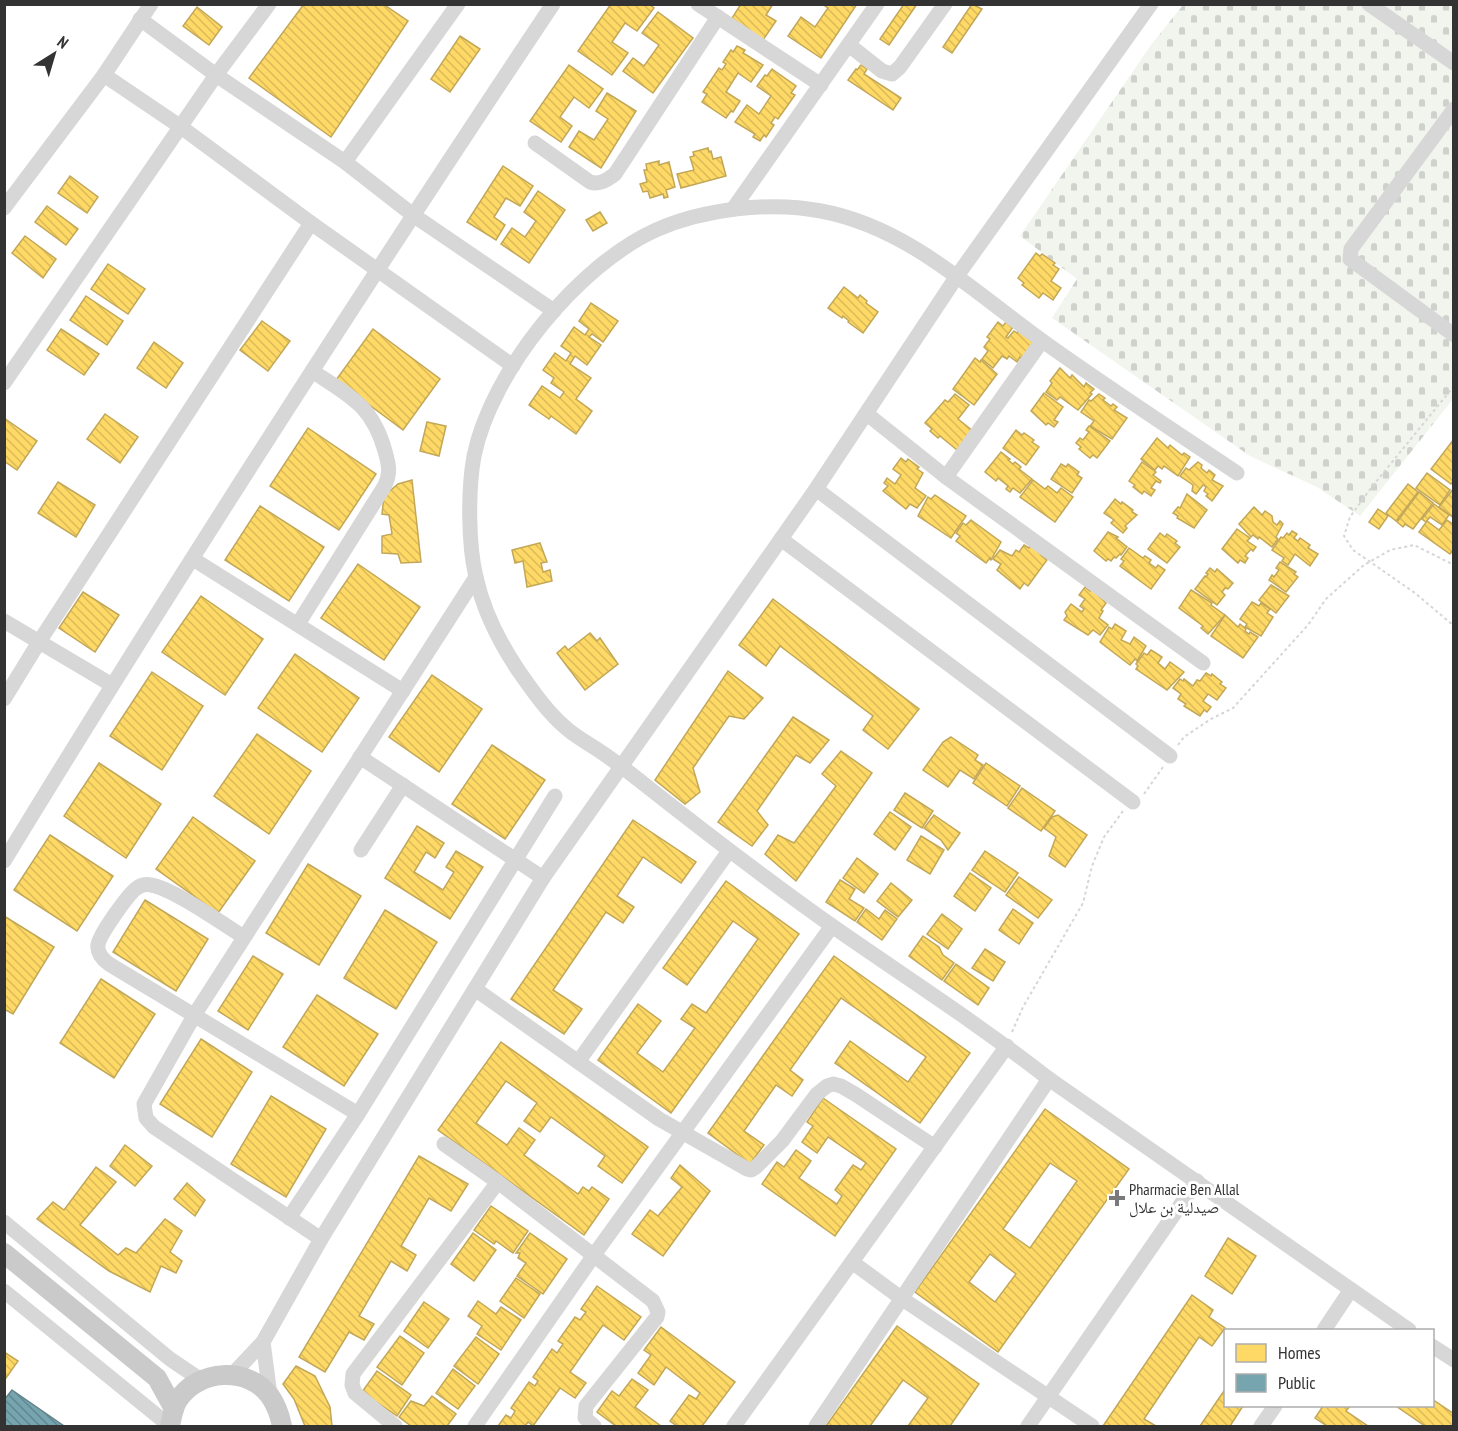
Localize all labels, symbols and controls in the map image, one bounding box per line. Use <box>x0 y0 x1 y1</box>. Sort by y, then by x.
north arrow <box>24 24 84 84</box>
text: N <box>54 31 72 53</box>
place label: Pharmacie Ben Allal صيدلية بن علال <box>1129 1179 1240 1218</box>
marker: Pharmacie Ben Allal صيدلية بن علال <box>1110 1191 1124 1205</box>
legend <box>1224 1329 1434 1407</box>
text: Homes <box>1278 1341 1321 1364</box>
text: Public <box>1278 1371 1316 1394</box>

